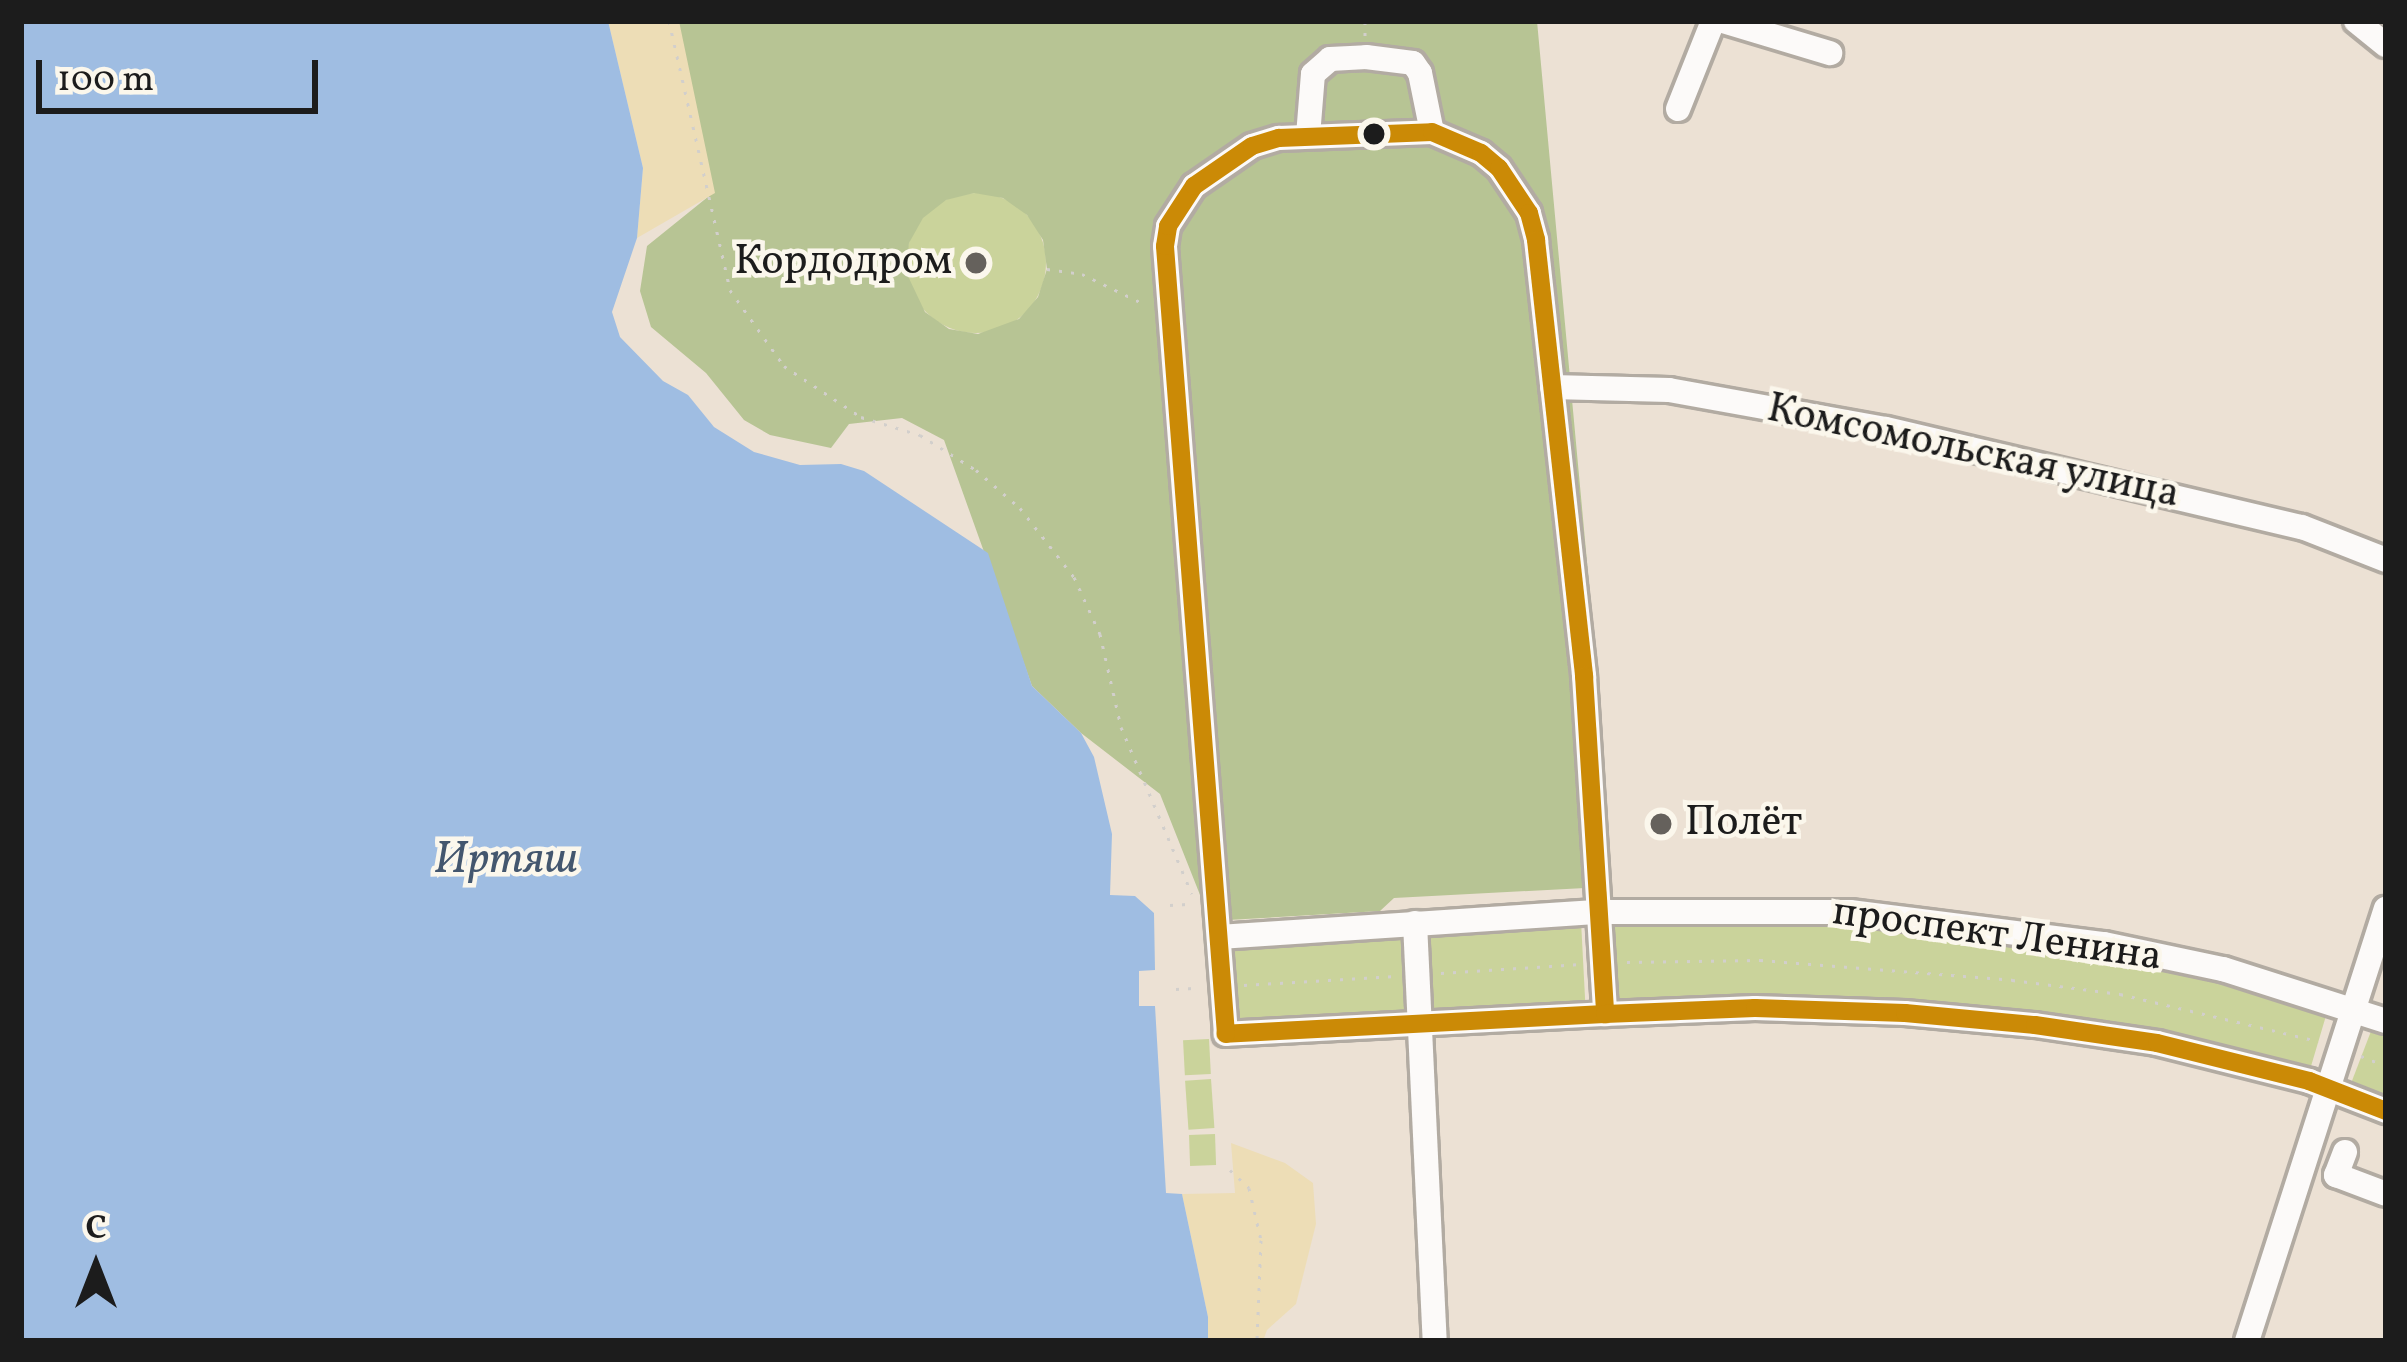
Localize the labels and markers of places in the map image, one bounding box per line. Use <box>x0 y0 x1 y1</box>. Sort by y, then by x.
unlabelled marker <box>1363 123 1385 145</box>
place label: Кордодром <box>734 238 952 288</box>
marker: Кордодром <box>963 250 989 276</box>
place label: Полёт <box>1685 799 1802 849</box>
marker: Полёт <box>1648 811 1674 837</box>

